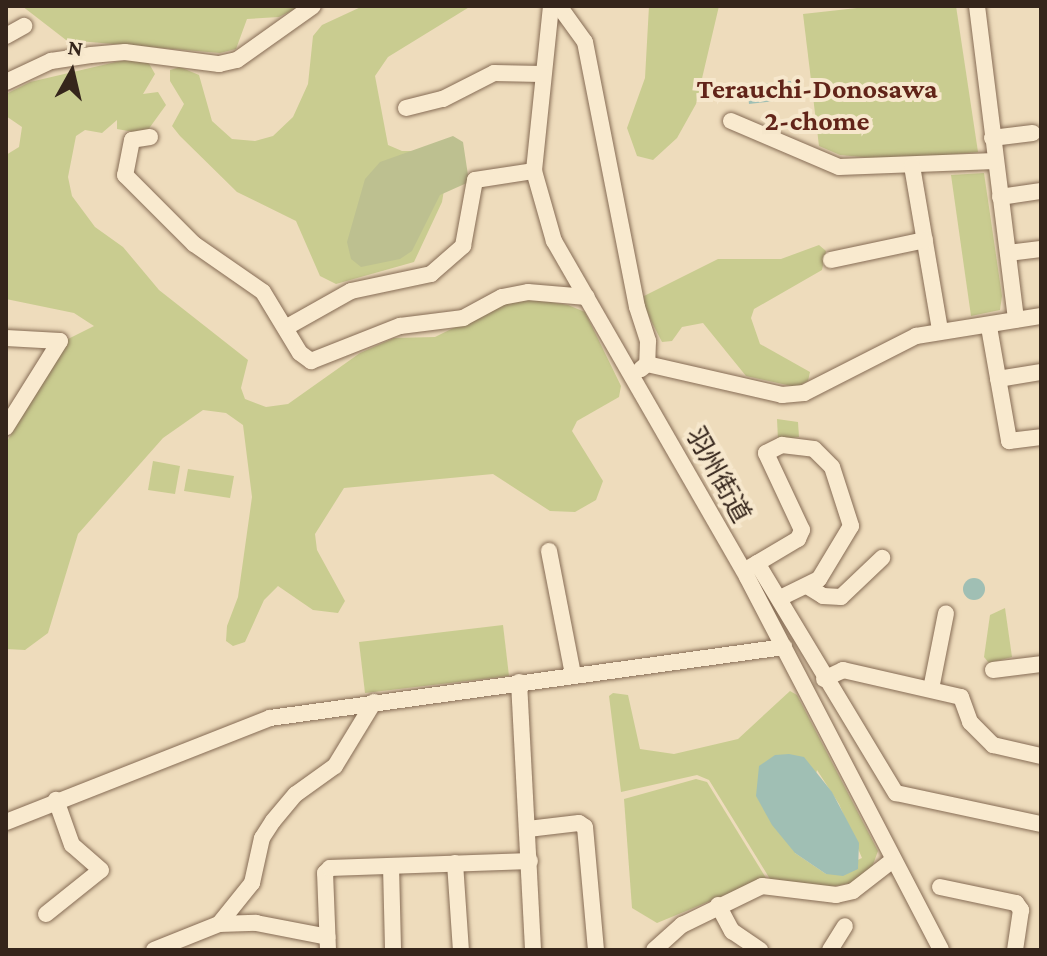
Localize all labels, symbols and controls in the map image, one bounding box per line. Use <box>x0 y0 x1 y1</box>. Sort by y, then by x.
north arrow <box>32 32 112 112</box>
text: N <box>66 34 85 61</box>
district label: Terauchi-Donosawa 2-chome <box>696 72 938 138</box>
street label: 羽州街道 <box>679 422 757 528</box>

